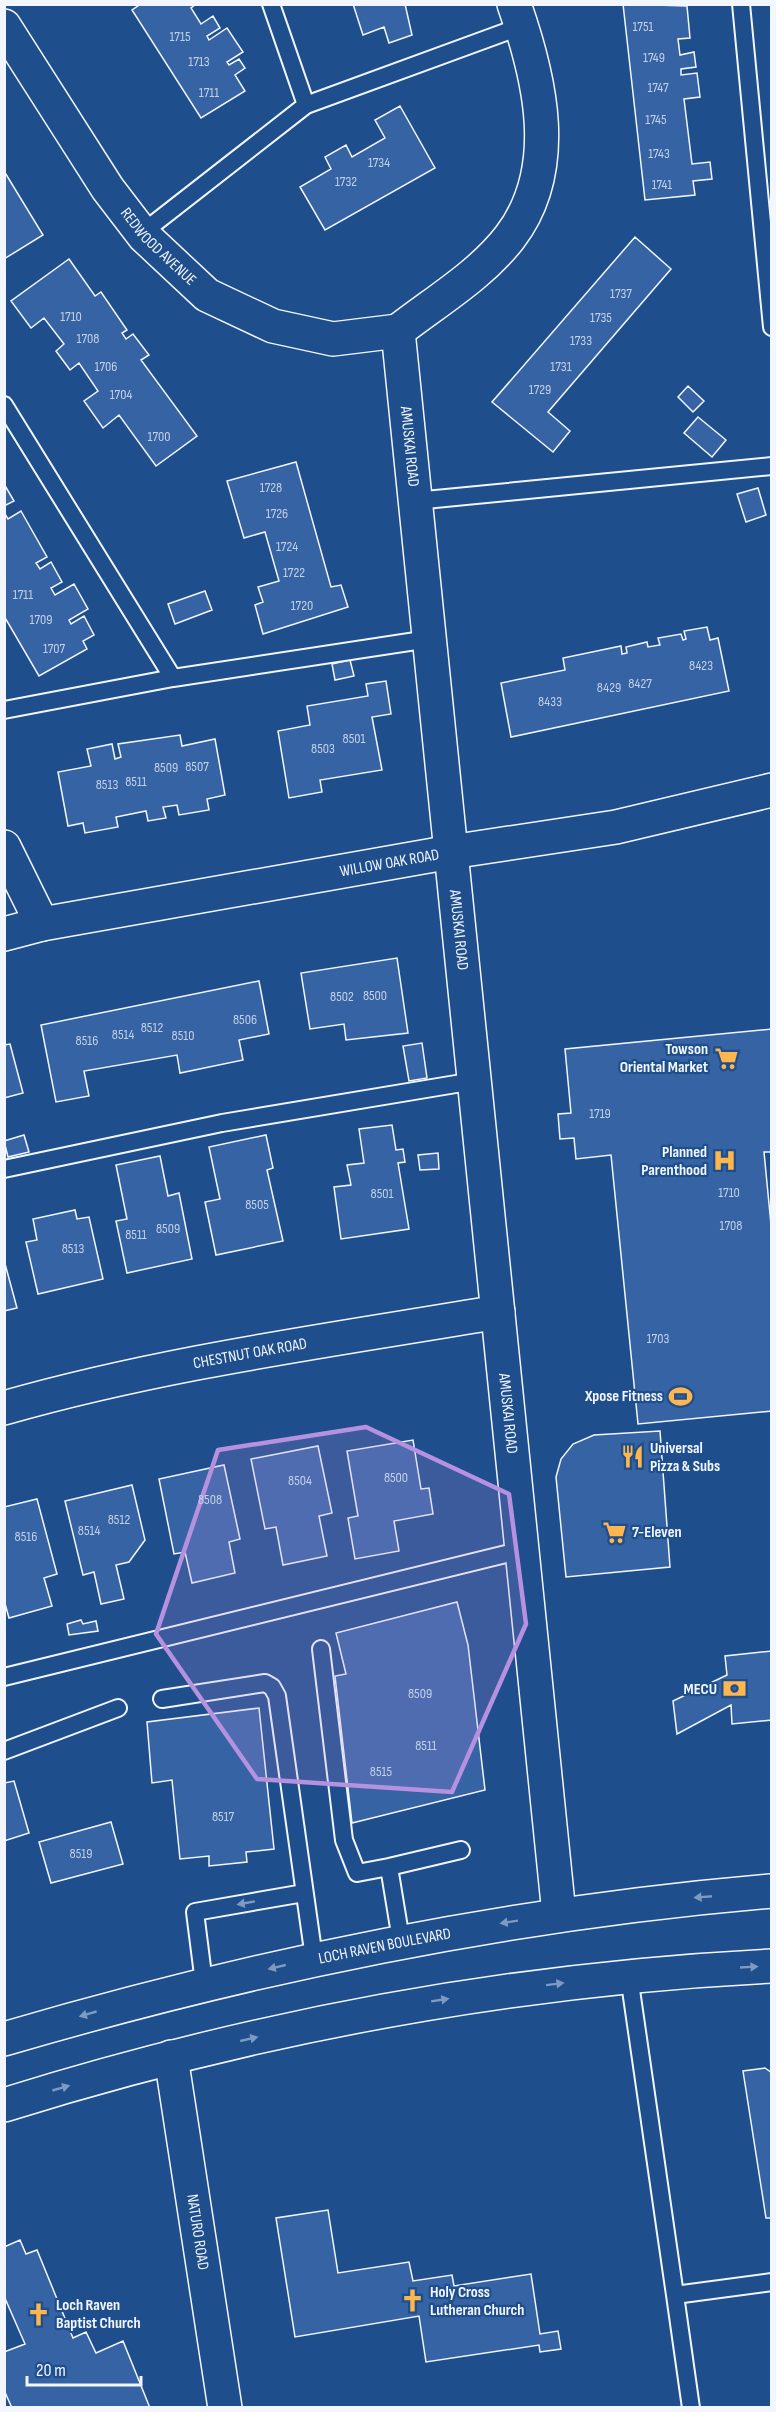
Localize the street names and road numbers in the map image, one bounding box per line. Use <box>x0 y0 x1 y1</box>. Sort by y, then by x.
street label: REDWOOD AVENUE <box>116 204 200 289</box>
street label: AMUSKAI ROAD <box>396 404 423 488</box>
street label: WILLOW OAK ROAD <box>338 845 441 881</box>
street label: AMUSKAI ROAD <box>445 888 472 971</box>
street label: CHESTNUT OAK ROAD <box>191 1334 308 1373</box>
street label: AMUSKAI ROAD <box>494 1371 522 1455</box>
street label: LOCH RAVEN BOULEVARD <box>317 1924 452 1968</box>
street label: NATURO ROAD <box>183 2193 213 2271</box>

